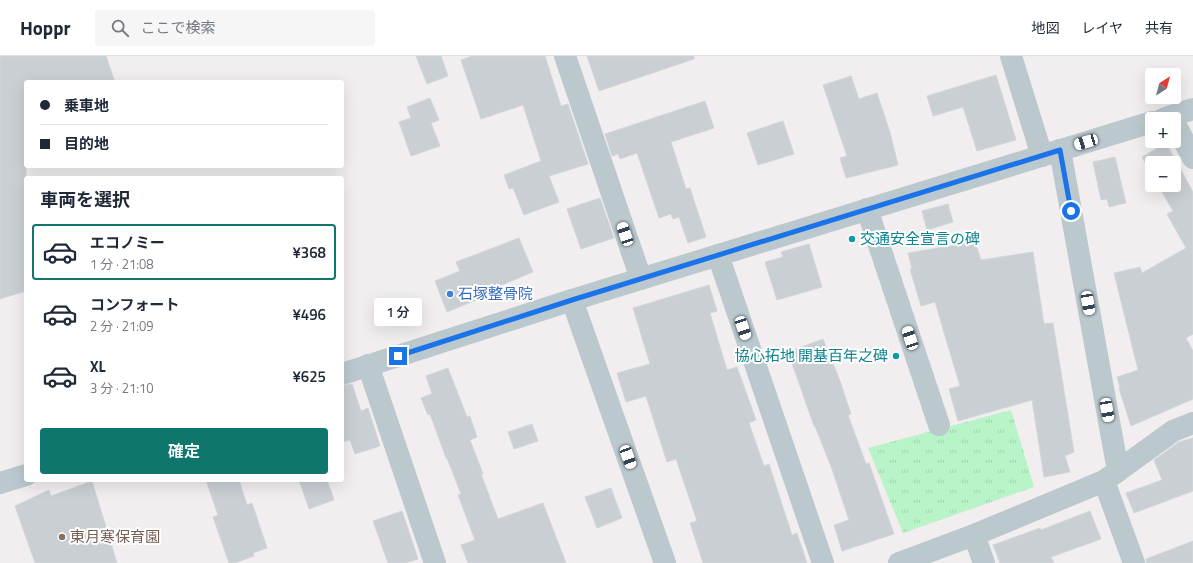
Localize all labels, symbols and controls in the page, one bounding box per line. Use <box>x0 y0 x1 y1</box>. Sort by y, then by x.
search box <box>95 10 375 46</box>
text: Hoppr <box>20 13 71 42</box>
text: ここで検索 <box>141 16 216 39</box>
icon: search <box>109 17 131 39</box>
text: 地図 <box>1031 17 1059 38</box>
text: レイヤ <box>1081 17 1123 38</box>
text: 共有 <box>1145 17 1173 38</box>
north arrow <box>1145 68 1181 104</box>
map controls <box>1145 68 1181 192</box>
text: 乗車地 <box>64 94 109 117</box>
button: + <box>1145 112 1181 148</box>
text: 目的地 <box>64 132 109 155</box>
car <box>1073 133 1099 151</box>
button: − <box>1145 156 1181 192</box>
text: 車両を選択 <box>40 186 130 213</box>
route start <box>1062 202 1080 220</box>
car <box>615 221 635 247</box>
place label: 交通安全宣言の碑 <box>860 227 980 250</box>
text: エコノミー <box>90 231 165 254</box>
icon: car <box>42 234 78 270</box>
marker: 交通安全宣言の碑 <box>847 234 857 244</box>
text: ¥368 <box>292 241 326 264</box>
text: 1 分 · 21:08 <box>90 254 154 274</box>
place label: 石塚整骨院 <box>458 282 533 305</box>
marker: 石塚整骨院 <box>445 289 455 299</box>
car <box>1080 290 1096 316</box>
text: コンフォート <box>90 293 180 316</box>
icon: car <box>42 296 78 332</box>
callout: 1 分 <box>374 298 422 326</box>
text: 1 分 <box>386 302 410 322</box>
text: ¥496 <box>292 303 326 326</box>
car <box>733 315 753 341</box>
text: 2 分 · 21:09 <box>90 316 154 336</box>
car <box>901 325 919 351</box>
place label: 協心拓地 開基百年之碑 <box>735 344 888 367</box>
route end <box>389 347 407 365</box>
marker: 協心拓地 開基百年之碑 <box>891 351 901 361</box>
text: XL <box>90 355 106 378</box>
icon: car <box>42 358 78 394</box>
text: ¥625 <box>292 365 326 388</box>
text: 3 分 · 21:10 <box>90 378 154 398</box>
car <box>1099 397 1115 423</box>
button: 確定 <box>40 428 328 474</box>
car <box>618 444 638 470</box>
place label: 東月寒保育園 <box>70 525 160 548</box>
marker: 東月寒保育園 <box>57 532 67 542</box>

